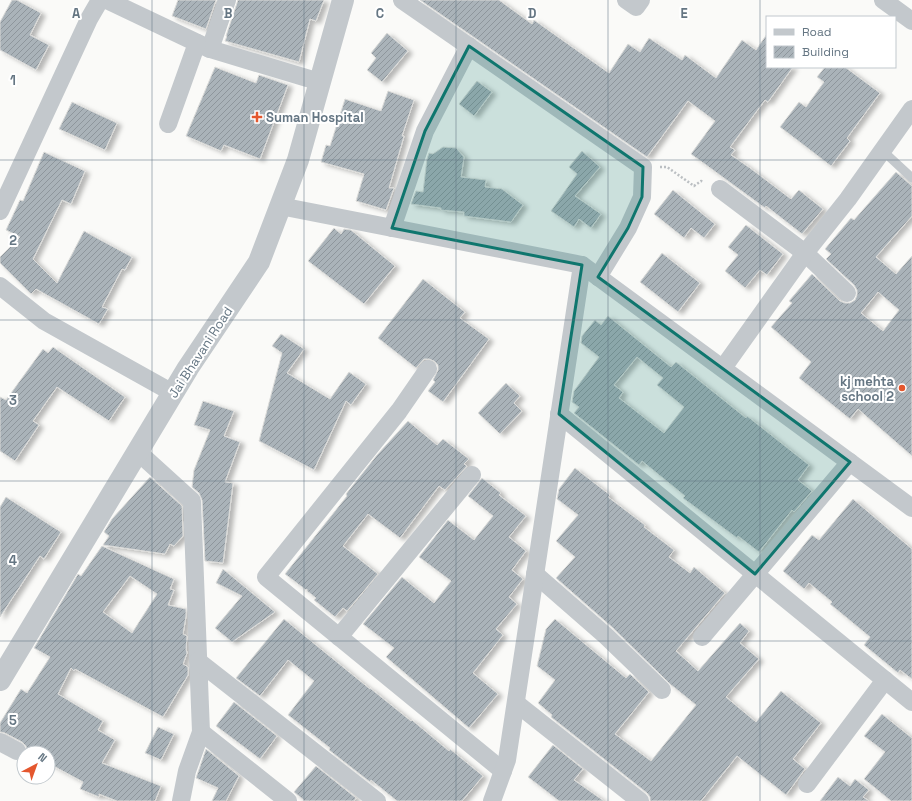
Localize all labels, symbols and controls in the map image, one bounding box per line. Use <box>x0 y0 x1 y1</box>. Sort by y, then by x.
text: A <box>72 5 81 22</box>
text: B <box>224 5 233 22</box>
text: C <box>376 5 384 22</box>
text: D <box>528 5 537 22</box>
text: E <box>680 5 688 22</box>
legend <box>766 16 896 68</box>
text: Road <box>802 24 831 40</box>
text: Building <box>802 44 849 60</box>
text: 1 <box>10 72 16 89</box>
place label: Suman Hospital <box>266 109 364 126</box>
marker: Suman Hospital <box>251 111 263 123</box>
text: 2 <box>9 232 17 249</box>
street label: Jai Bhavani Road <box>164 303 236 401</box>
place label: kj mehta school 2 <box>840 373 894 405</box>
marker: kj mehta school 2 <box>897 383 907 393</box>
text: 3 <box>9 392 17 409</box>
text: 4 <box>9 552 17 569</box>
text: 5 <box>9 712 17 729</box>
north arrow <box>16 745 56 785</box>
text: N <box>35 750 50 765</box>

